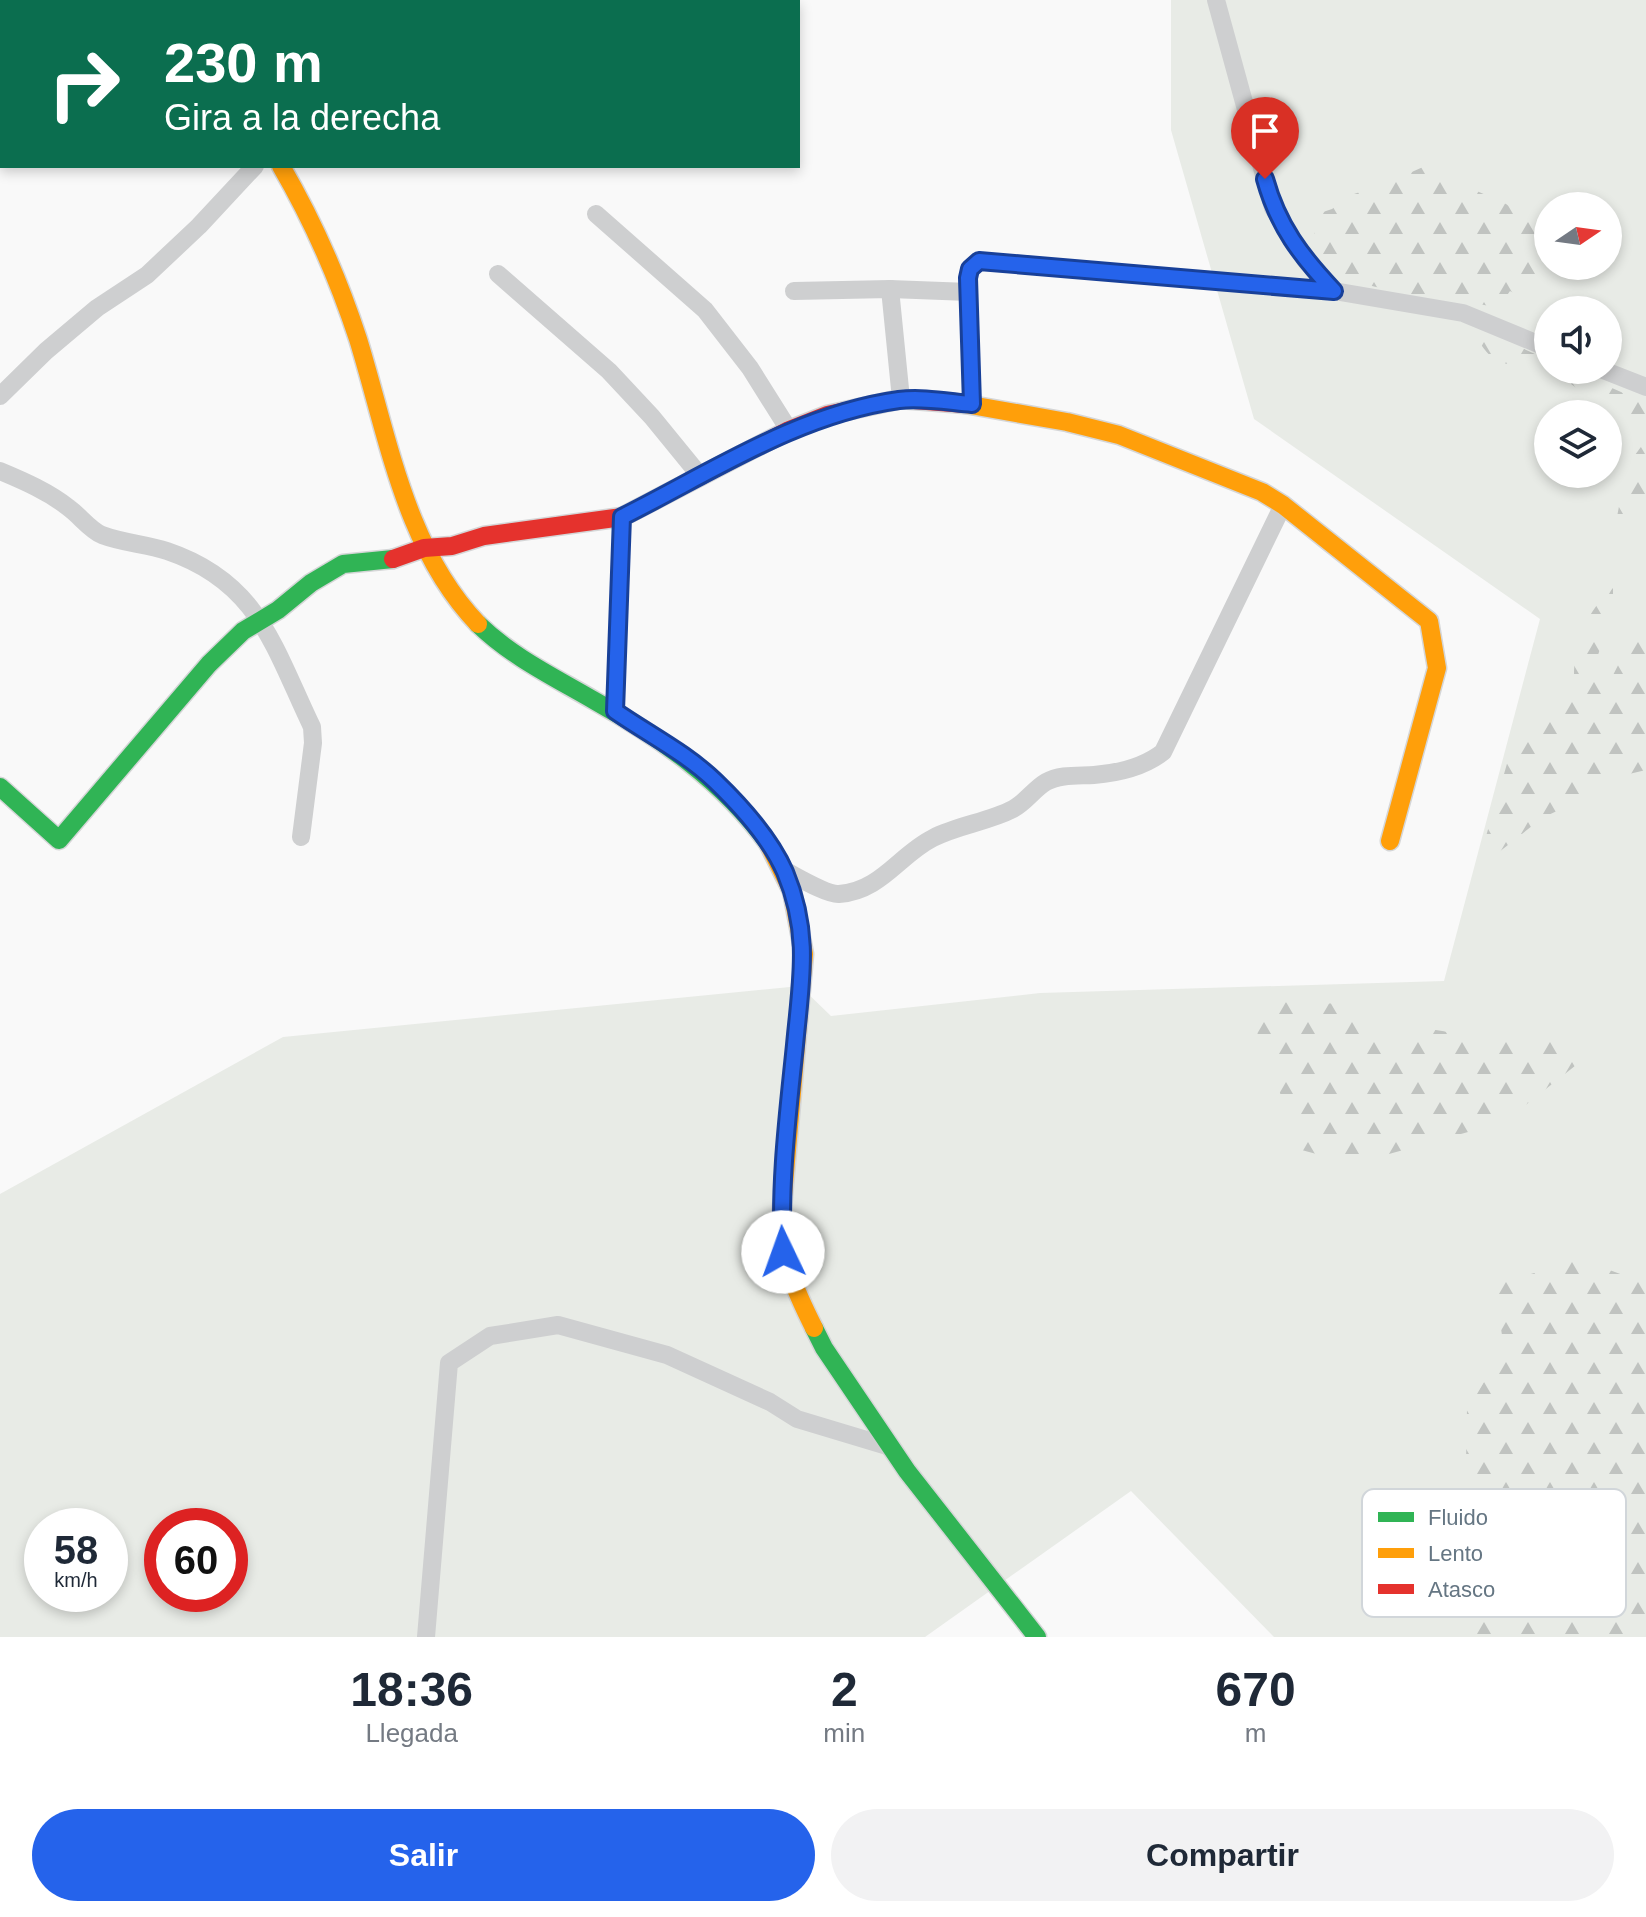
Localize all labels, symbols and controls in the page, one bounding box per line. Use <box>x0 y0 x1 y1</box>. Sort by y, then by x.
text: 230 m <box>164 31 323 94</box>
icon: right <box>32 32 136 136</box>
text: Gira a la derecha <box>164 97 440 138</box>
pin <box>1231 97 1299 179</box>
icon: arrive <box>1243 109 1287 153</box>
north arrow <box>1534 192 1622 280</box>
map controls <box>1534 192 1622 488</box>
button: sound <box>1534 296 1622 384</box>
button: layers <box>1534 400 1622 488</box>
position arrow <box>741 1210 825 1294</box>
legend <box>1362 1489 1626 1617</box>
text: Fluido <box>1428 1505 1488 1530</box>
speed limit sign: 60 <box>144 1508 248 1612</box>
text: 58 <box>54 1528 98 1572</box>
text: Lento <box>1428 1541 1483 1566</box>
text: km/h <box>54 1569 98 1591</box>
text: Atasco <box>1428 1577 1495 1602</box>
text: 18:36 <box>350 1663 473 1716</box>
text: 2 <box>831 1663 858 1716</box>
text: 670 <box>1216 1663 1296 1716</box>
text: Llegada <box>365 1718 458 1748</box>
text: min <box>823 1718 865 1748</box>
text: m <box>1245 1718 1266 1748</box>
button: Salir <box>32 1809 815 1901</box>
button: Compartir <box>831 1809 1614 1901</box>

